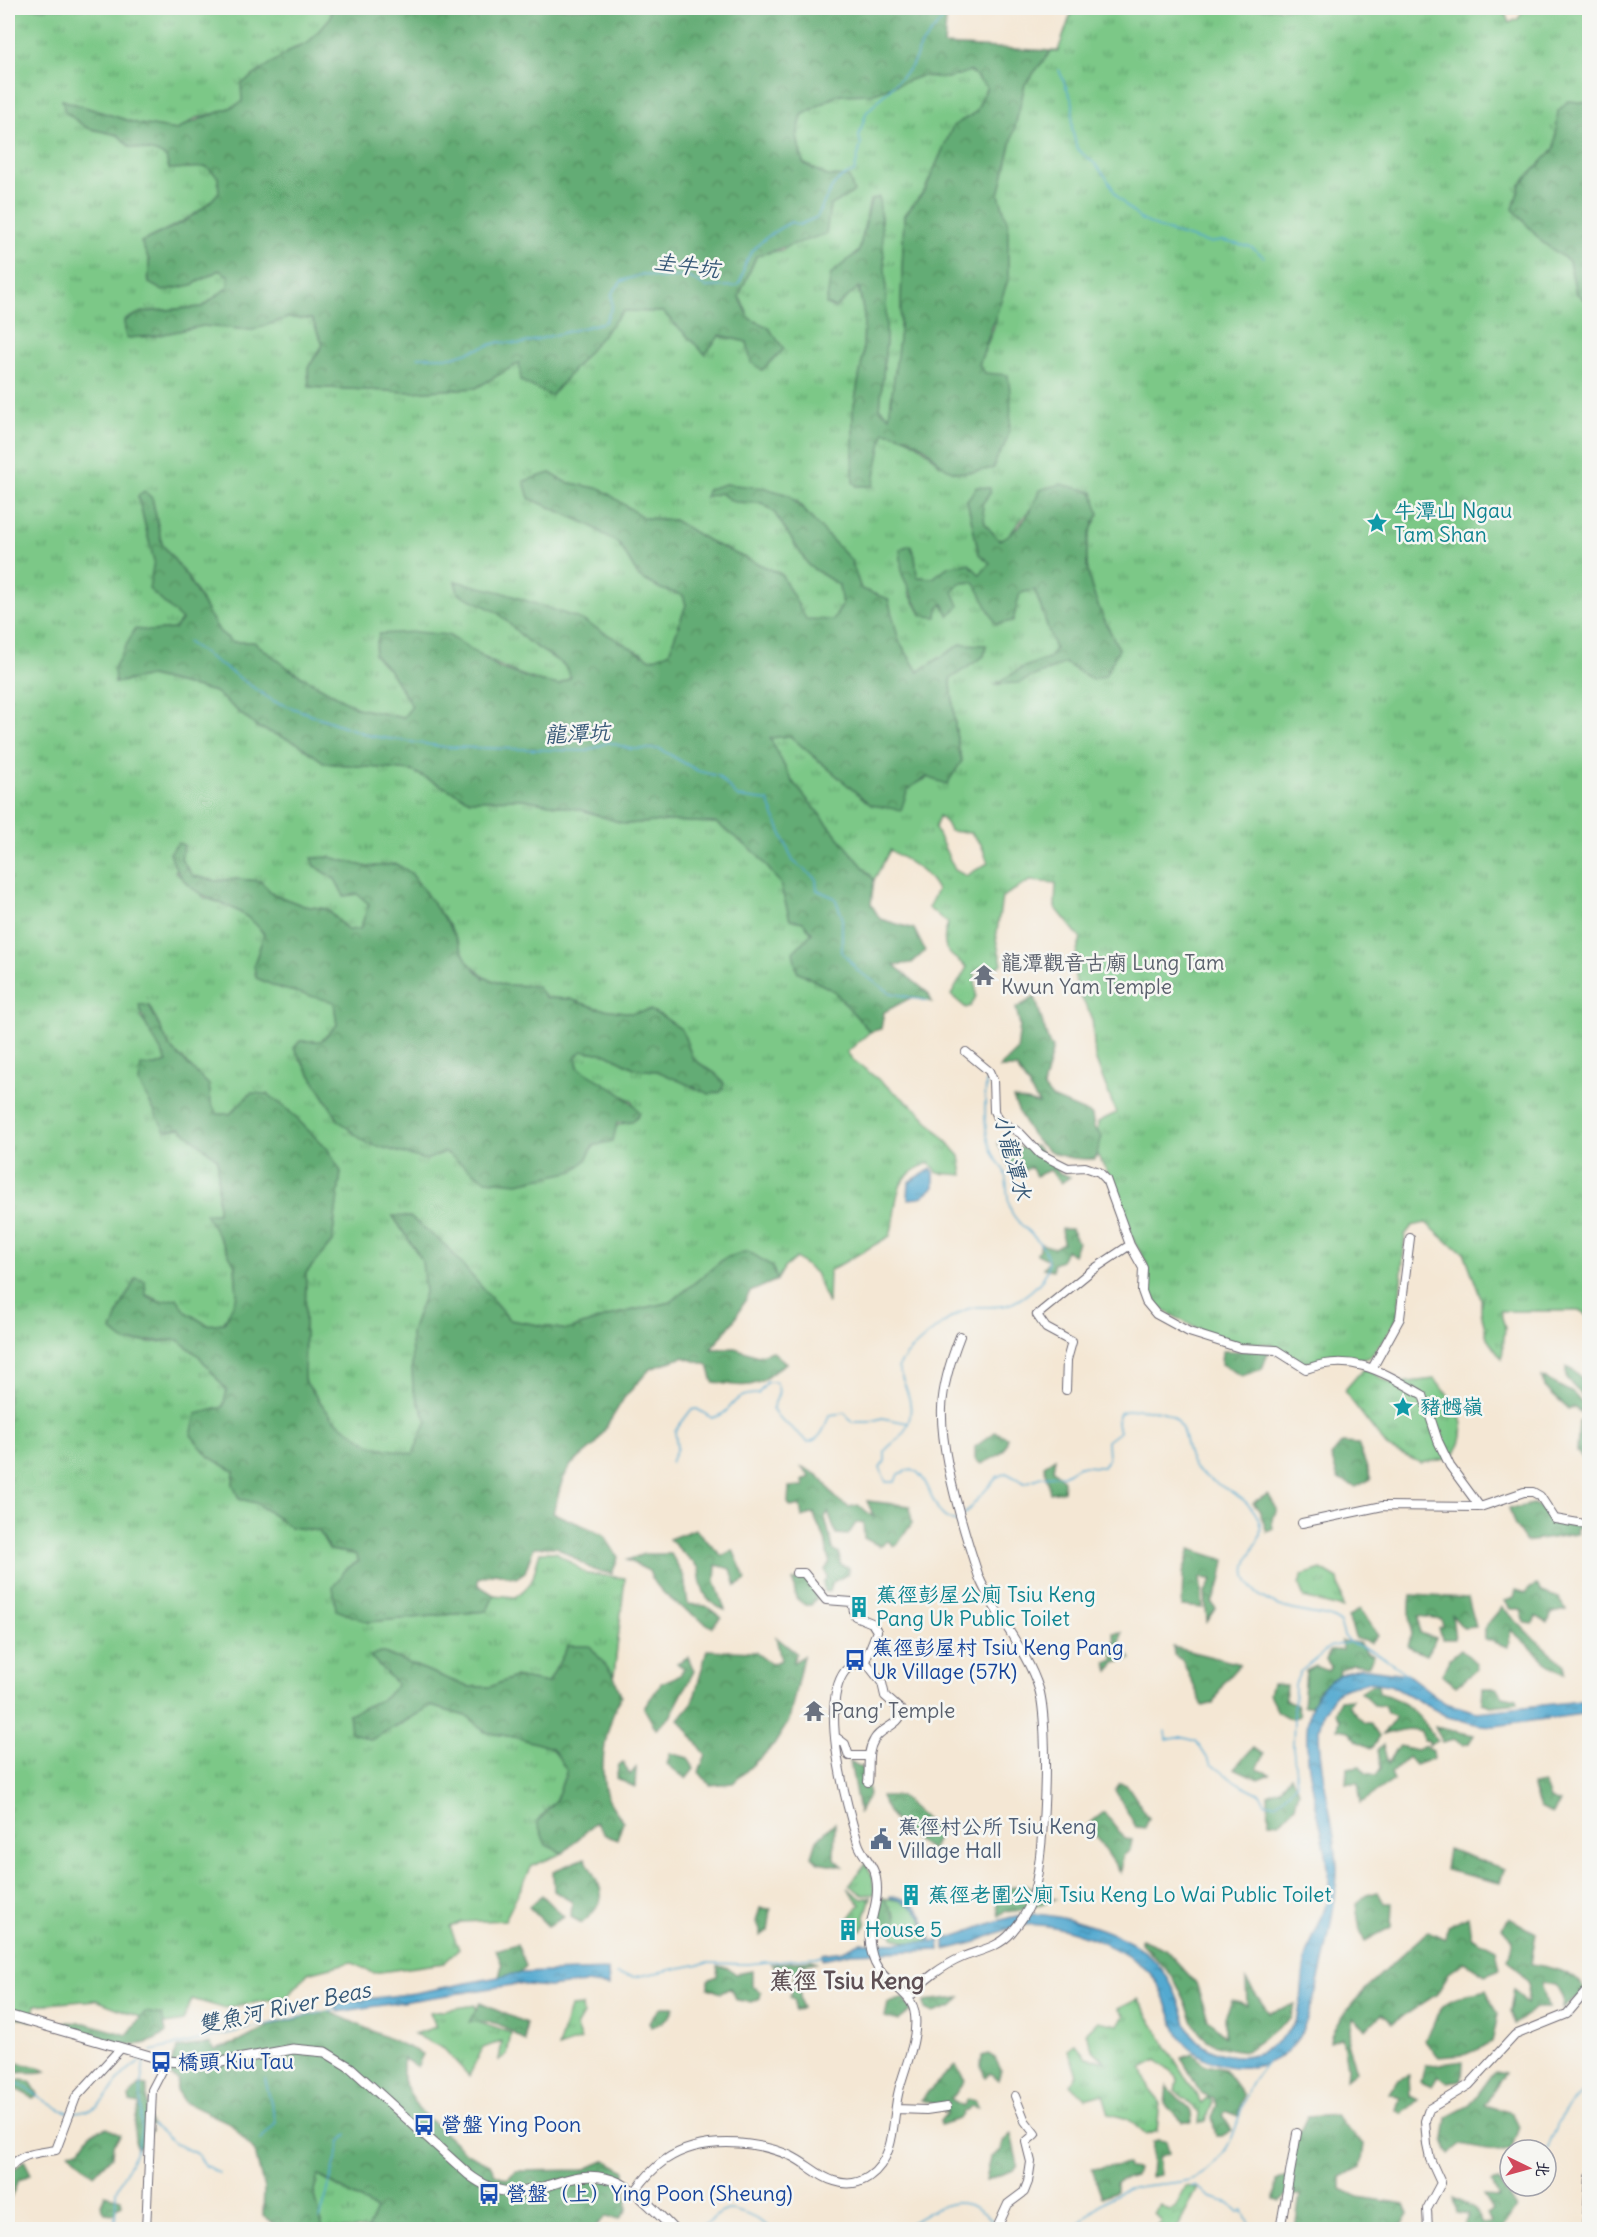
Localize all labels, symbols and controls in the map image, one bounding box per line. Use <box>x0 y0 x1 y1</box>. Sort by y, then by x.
water label: 圭牛坑 <box>652 247 724 284</box>
place label: 牛潭山 Ngau Tam Shan <box>1394 497 1512 548</box>
place icon: 牛潭山 Ngau Tam Shan <box>1365 511 1389 535</box>
water label: 龍潭坑 <box>543 717 613 749</box>
place label: 龍潭觀音古廟 Lung Tam Kwun Yam Temple <box>1001 949 1224 1000</box>
temple icon: 龍潭觀音古廟 Lung Tam Kwun Yam Temple <box>972 963 996 987</box>
water label: 小龍潭水 <box>988 1111 1038 1204</box>
place label: 豬乸嶺 <box>1420 1393 1483 1420</box>
place icon: 豬乸嶺 <box>1391 1395 1415 1419</box>
place label: 蕉徑彭屋公廁 Tsiu Keng Pang Uk Public Toilet <box>876 1581 1096 1632</box>
building icon: 蕉徑彭屋公廁 Tsiu Keng Pang Uk Public Toilet <box>847 1595 871 1619</box>
place label: 蕉徑彭屋村 Tsiu Keng Pang Uk Village (57K) <box>872 1634 1124 1685</box>
bus stop icon: 蕉徑彭屋村 Tsiu Keng Pang Uk Village (57K) <box>843 1648 867 1672</box>
place label: Pang' Temple <box>831 1697 955 1724</box>
temple icon: Pang' Temple <box>802 1699 826 1723</box>
place label: 蕉徑村公所 Tsiu Keng Village Hall <box>898 1813 1097 1864</box>
public building icon: 蕉徑村公所 Tsiu Keng Village Hall <box>869 1827 893 1851</box>
place label: 蕉徑老圍公廁 Tsiu Keng Lo Wai Public Toilet <box>928 1881 1331 1908</box>
building icon: 蕉徑老圍公廁 Tsiu Keng Lo Wai Public Toilet <box>899 1883 923 1907</box>
place label: House 5 <box>865 1916 942 1943</box>
building icon: House 5 <box>836 1918 860 1942</box>
district label: 蕉徑 Tsiu Keng <box>770 1965 925 1995</box>
water label: 雙魚河 River Beas <box>195 1975 375 2039</box>
place label: 橋頭 Kiu Tau <box>178 2048 294 2075</box>
bus stop icon: 橋頭 Kiu Tau <box>149 2050 173 2074</box>
place label: 營盤 Ying Poon <box>441 2111 581 2138</box>
bus stop icon: 營盤 Ying Poon <box>412 2113 436 2137</box>
north arrow <box>1498 2138 1558 2198</box>
text: 北 <box>1532 2160 1554 2178</box>
place label: 營盤（上）Ying Poon (Sheung) <box>506 2180 793 2207</box>
bus stop icon: 營盤（上）Ying Poon (Sheung) <box>477 2182 501 2206</box>

